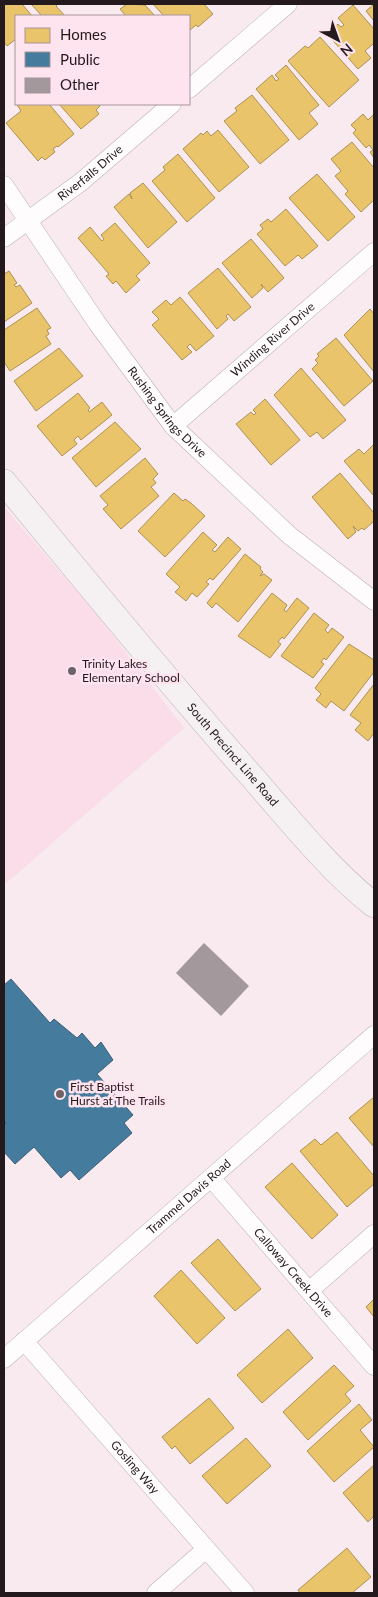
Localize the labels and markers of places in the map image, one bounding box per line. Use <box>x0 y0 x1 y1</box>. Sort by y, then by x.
place label: Trinity Lakes Elementary School <box>82 656 180 685</box>
marker: Trinity Lakes Elementary School <box>66 665 78 677</box>
place label: First Baptist Hurst at The Trails <box>70 1079 165 1108</box>
marker: First Baptist Hurst at The Trails <box>54 1088 66 1100</box>

